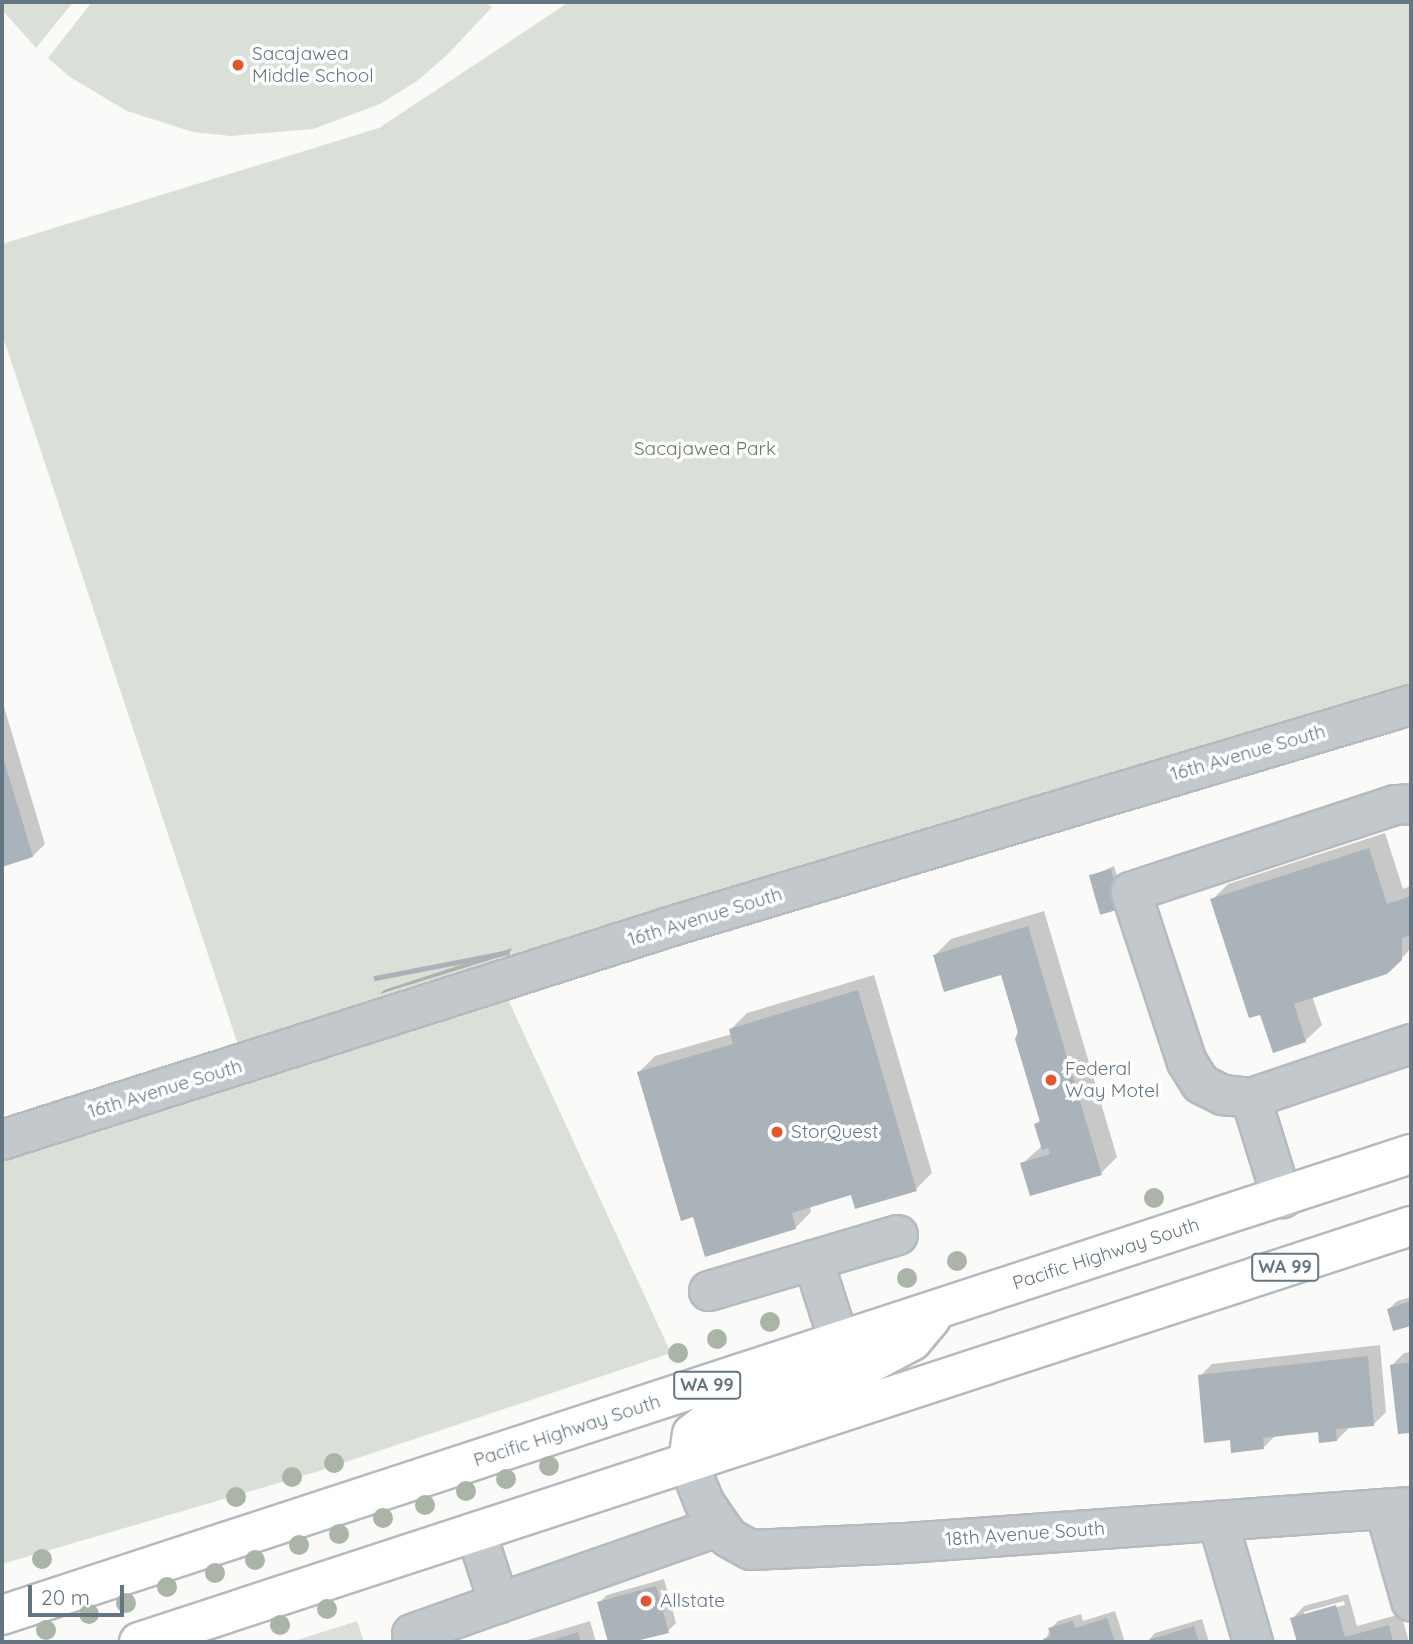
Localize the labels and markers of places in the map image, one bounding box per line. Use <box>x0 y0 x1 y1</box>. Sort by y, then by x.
place label: Sacajawea Middle School <box>252 43 374 87</box>
marker: Sacajawea Middle School <box>230 57 246 73</box>
place label: Federal Way Motel <box>1065 1058 1159 1102</box>
marker: Federal Way Motel <box>1043 1072 1059 1088</box>
place label: StorQuest <box>791 1121 878 1143</box>
marker: StorQuest <box>769 1124 785 1140</box>
place label: Allstate <box>660 1590 725 1612</box>
marker: Allstate <box>638 1593 654 1609</box>

